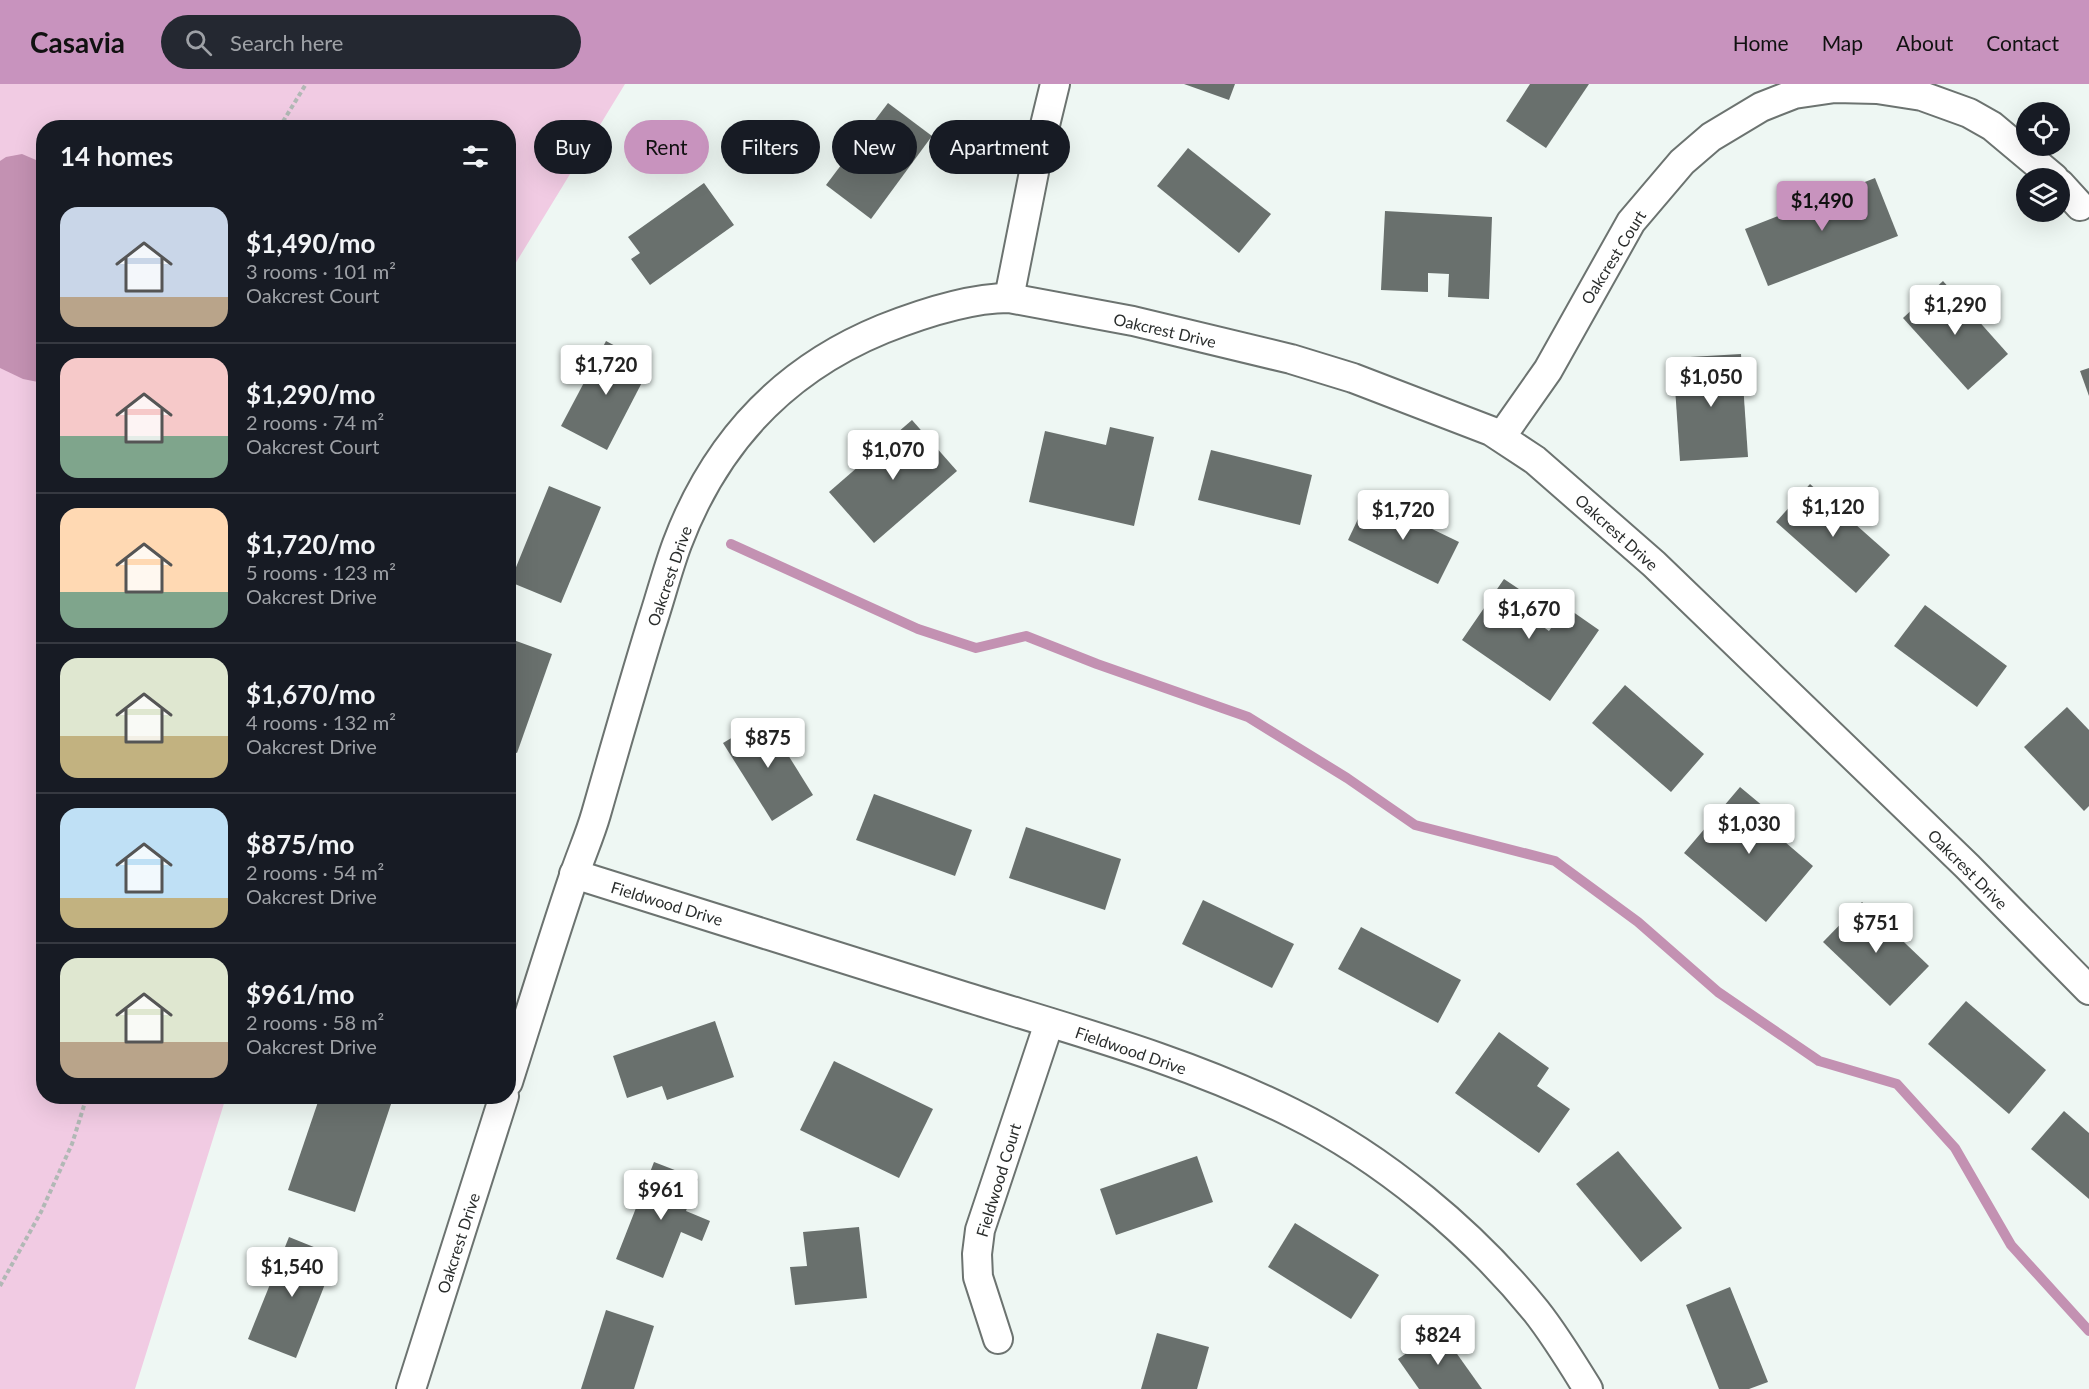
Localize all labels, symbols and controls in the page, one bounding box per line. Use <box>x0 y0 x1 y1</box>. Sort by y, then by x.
search box <box>161 15 581 69</box>
text: Casavia <box>30 25 125 59</box>
icon: search <box>182 26 215 59</box>
text: Search here <box>230 29 344 56</box>
text: Home <box>1733 30 1789 55</box>
text: Map <box>1822 30 1863 55</box>
text: About <box>1896 30 1953 55</box>
text: Contact <box>1986 30 2059 55</box>
map controls <box>2016 102 2070 222</box>
button: locate <box>2016 102 2070 156</box>
chip: Buy <box>534 120 612 174</box>
chip: Rent <box>624 120 709 174</box>
chip: Filters <box>721 120 820 174</box>
chip: New <box>832 120 917 174</box>
chip: Apartment <box>929 120 1070 174</box>
text: 14 homes <box>60 140 173 172</box>
icon: filters <box>459 140 492 173</box>
button: layers <box>2016 168 2070 222</box>
pin: $1,490 <box>1773 181 1871 232</box>
text: $1,490 <box>1791 188 1853 212</box>
street label: Oakcrest Court <box>1577 207 1649 307</box>
text: $1,490/mo <box>246 227 376 259</box>
icon: home <box>108 231 180 303</box>
text: 3 rooms · 101 m² <box>246 259 396 283</box>
text: Oakcrest Court <box>246 283 379 307</box>
pin: $1,290 <box>1906 285 2004 336</box>
text: $1,290 <box>1924 292 1986 316</box>
street label: Oakcrest Drive <box>1112 309 1218 351</box>
pin: $1,720 <box>557 345 655 396</box>
text: $1,720 <box>575 352 637 376</box>
pin: $1,050 <box>1662 357 1760 408</box>
text: $1,050 <box>1680 364 1742 388</box>
text: $1,290/mo <box>246 378 376 410</box>
icon: home <box>108 382 180 454</box>
text: 2 rooms · 74 m² <box>246 410 384 434</box>
pin: $1,070 <box>844 430 942 481</box>
text: Oakcrest Court <box>246 434 379 458</box>
text: $1,070 <box>862 437 924 461</box>
pin: $1,120 <box>1784 487 1882 538</box>
pin: $1,720 <box>1354 490 1452 541</box>
street label: Oakcrest Drive <box>1572 490 1662 574</box>
text: $1,120 <box>1802 494 1864 518</box>
text: $1,720 <box>1372 497 1434 521</box>
street label: Oakcrest Drive <box>643 523 695 629</box>
text: $1,720/mo <box>246 528 376 560</box>
icon: home <box>108 532 180 604</box>
text: 5 rooms · 123 m² <box>246 560 396 584</box>
text: Oakcrest Drive <box>246 584 377 608</box>
pin: $1,670 <box>1480 589 1578 640</box>
text: $1,670 <box>1498 596 1560 620</box>
text: $1,670/mo <box>246 678 376 710</box>
icon: home <box>108 682 180 754</box>
text: 4 rooms · 132 m² <box>246 710 396 734</box>
pin: $875 <box>732 718 804 769</box>
text: $875 <box>745 725 791 749</box>
text: Oakcrest Drive <box>246 734 377 758</box>
pin: $1,030 <box>1700 804 1798 855</box>
text: $1,030 <box>1718 811 1780 835</box>
street label: Oakcrest Drive <box>1924 825 2012 913</box>
text: $875/mo <box>246 828 354 860</box>
icon: home <box>108 832 180 904</box>
text: 2 rooms · 54 m² <box>246 860 384 884</box>
street label: Fieldwood Drive <box>609 877 725 929</box>
text: Oakcrest Drive <box>246 884 377 908</box>
pin: $751 <box>1840 903 1912 954</box>
text: $751 <box>1853 910 1899 934</box>
text: $961/mo <box>246 978 354 1010</box>
icon: home <box>108 982 180 1054</box>
text: 2 rooms · 58 m² <box>246 1010 384 1034</box>
street label: Fieldwood Drive <box>1073 1022 1189 1078</box>
text: Oakcrest Drive <box>246 1034 377 1058</box>
street label: Fieldwood Court <box>972 1121 1024 1239</box>
pin: $961 <box>625 1170 697 1221</box>
text: $961 <box>638 1177 684 1201</box>
street label: Oakcrest Drive <box>433 1190 483 1296</box>
pin: $1,540 <box>243 1247 341 1298</box>
text: $1,540 <box>261 1254 323 1278</box>
pin: $824 <box>1402 1315 1474 1366</box>
text: $824 <box>1415 1322 1461 1346</box>

